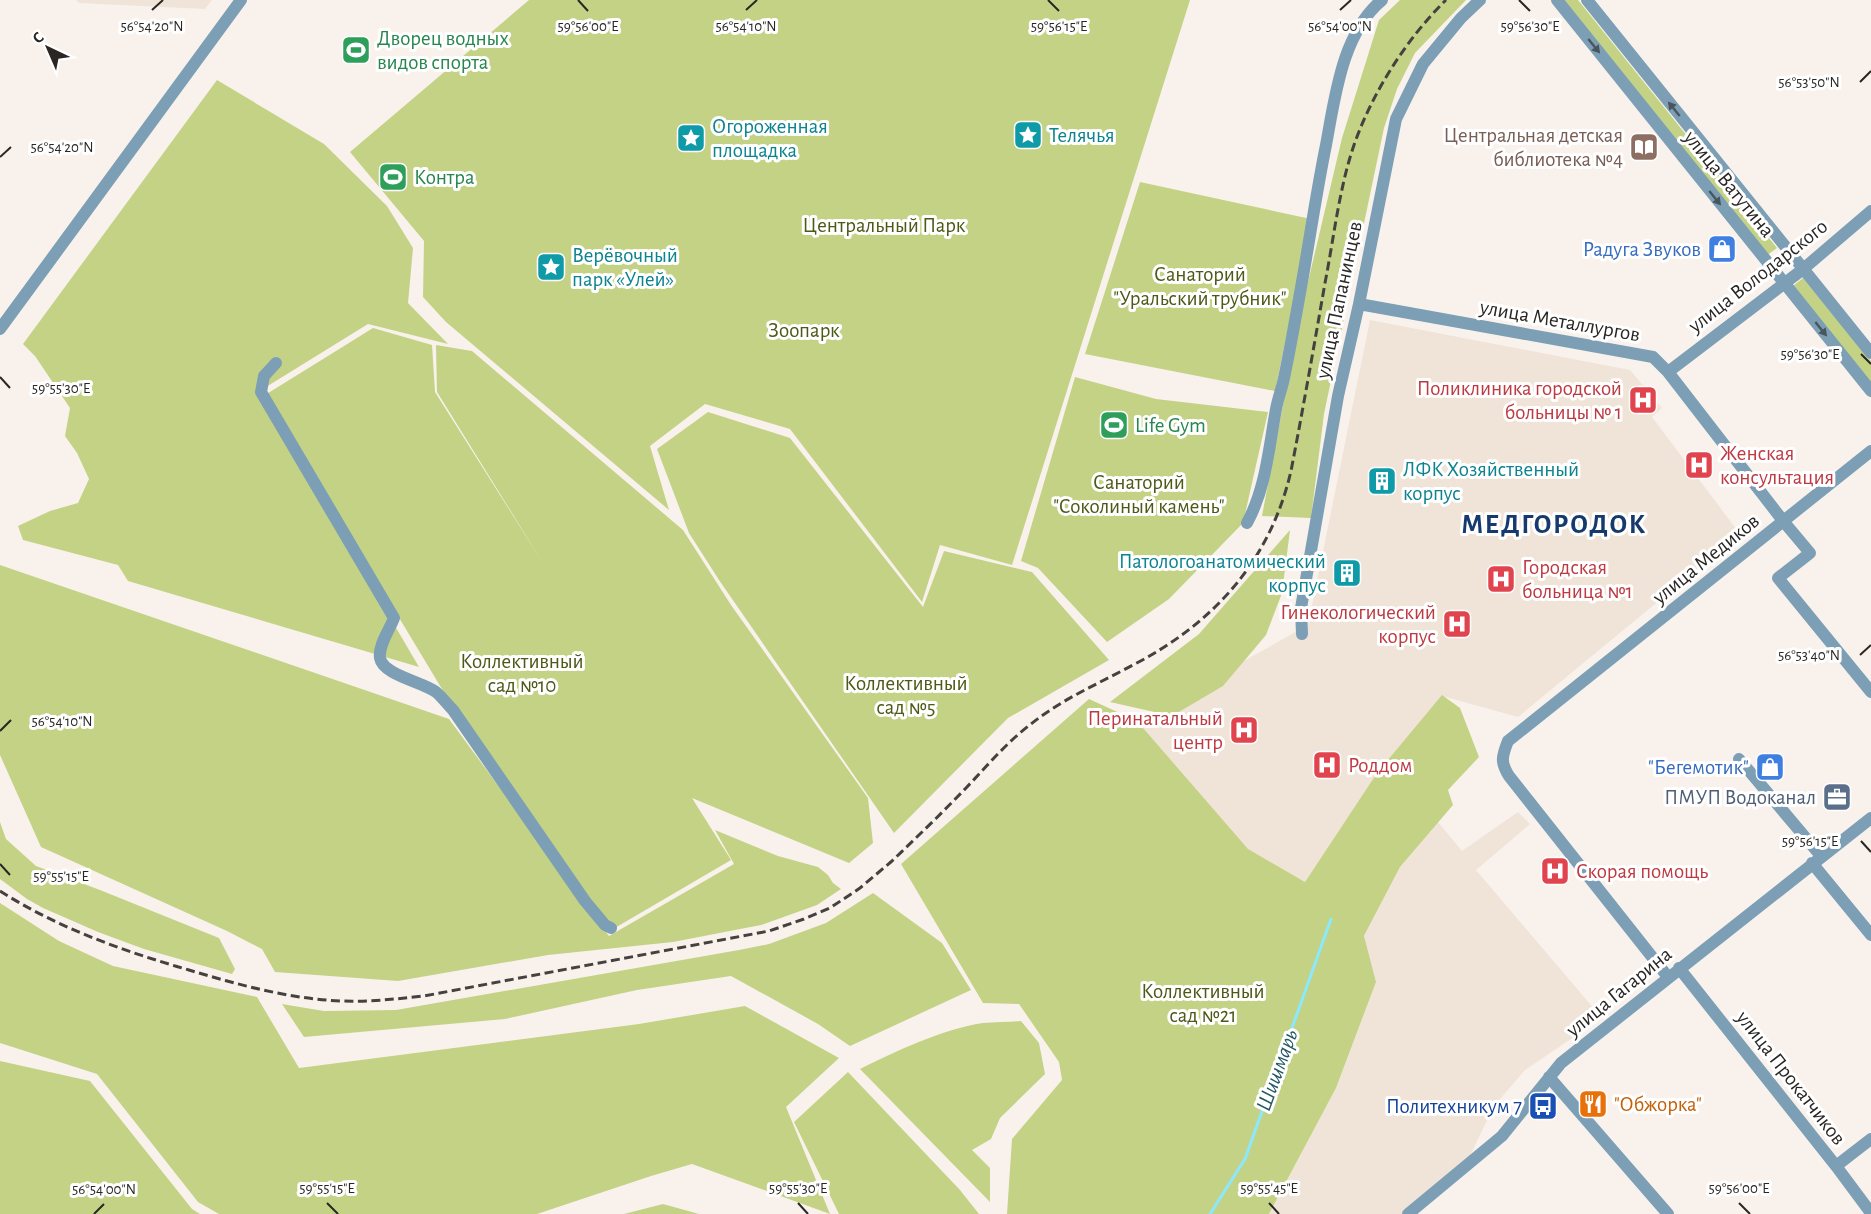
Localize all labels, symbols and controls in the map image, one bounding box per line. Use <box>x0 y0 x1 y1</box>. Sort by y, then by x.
north arrow <box>18 18 78 78</box>
text: 56°54'20"N <box>121 19 183 34</box>
text: 59°56'00"E <box>558 19 618 34</box>
text: 56°54'10"N <box>715 19 777 34</box>
text: 59°56'15"E <box>1031 19 1087 34</box>
text: 56°54'00"N <box>1308 19 1372 34</box>
text: 59°56'30"E <box>1500 19 1560 34</box>
place label: Дворец водных видов спорта <box>377 28 509 73</box>
text: С <box>30 29 47 47</box>
sports icon: Дворец водных видов спорта <box>340 34 372 66</box>
one-way arrow <box>1587 38 1600 54</box>
text: 56°53'50"N <box>1778 75 1840 90</box>
one-way arrow <box>1668 101 1681 117</box>
place label: Огороженная площадка <box>712 116 828 161</box>
place icon: Телячья <box>1012 119 1044 151</box>
place icon: Огороженная площадка <box>675 122 707 154</box>
place label: Телячья <box>1049 125 1115 146</box>
place label: Центральная детская библиотека №4 <box>1444 125 1623 170</box>
street label: улица Ватутина <box>1679 126 1778 242</box>
library icon: Центральная детская библиотека №4 <box>1628 131 1660 163</box>
text: 56°54'20"N <box>31 140 93 155</box>
sports icon: Контра <box>377 161 409 193</box>
place label: Контра <box>414 167 475 188</box>
one-way arrow <box>1709 190 1722 206</box>
park label: Центральный Парк <box>803 215 966 236</box>
street label: улица Володарского <box>1684 215 1832 337</box>
street label: улица Папанинцев <box>1312 219 1366 382</box>
shop icon: Радуга Звуков <box>1706 233 1738 265</box>
place label: Радуга Звуков <box>1583 239 1701 260</box>
place label: Верёвочный парк «Улей» <box>572 245 678 290</box>
place icon: Верёвочный парк «Улей» <box>535 251 567 283</box>
park label: Санаторий "Уральский трубник" <box>1113 264 1287 309</box>
street label: улица Металлургов <box>1477 296 1642 345</box>
park label: Зоопарк <box>768 320 840 341</box>
one-way arrow <box>1814 321 1827 337</box>
text: 59°56'30"E <box>1780 347 1840 362</box>
place label: Поликлиника городской больницы № 1 <box>1417 378 1622 423</box>
text: 59°55'30"E <box>32 381 90 396</box>
hospital icon: Поликлиника городской больницы № 1 <box>1627 384 1659 416</box>
sports icon: Life Gym <box>1098 409 1130 441</box>
place label: Life Gym <box>1135 415 1206 436</box>
place label: Женская консультация <box>1720 443 1834 488</box>
hospital icon: Женская консультация <box>1683 449 1715 481</box>
place label: ЛФК Хозяйственный корпус <box>1403 459 1579 504</box>
building icon: ЛФК Хозяйственный корпус <box>1366 465 1398 497</box>
park label: Санаторий "Соколиный камень" <box>1053 472 1225 517</box>
street label: улица Медиков <box>1648 510 1763 609</box>
district label: МЕДГОРОДОК <box>1461 511 1647 538</box>
place label: Патологоанатомический корпус <box>1119 551 1326 596</box>
building icon: Патологоанатомический корпус <box>1331 557 1363 589</box>
place label: Городская больница №1 <box>1522 557 1633 602</box>
hospital icon: Городская больница №1 <box>1485 563 1517 595</box>
place label: Гинекологический корпус <box>1280 602 1436 647</box>
hospital icon: Гинекологический корпус <box>1441 608 1473 640</box>
text: 56°53'40"N <box>1778 648 1840 663</box>
park label: Коллективный сад №10 <box>460 651 584 696</box>
park label: Коллективный сад №5 <box>844 673 968 718</box>
place label: Перинатальный центр <box>1088 708 1223 753</box>
text: 56°54'10"N <box>31 714 93 729</box>
hospital icon: Перинатальный центр <box>1228 714 1260 746</box>
hospital icon: Роддом <box>1311 749 1343 781</box>
shop icon: "Бегемотик" <box>1754 751 1786 783</box>
place label: Роддом <box>1348 755 1412 776</box>
place label: "Бегемотик" <box>1648 757 1749 778</box>
office icon: ПМУП Водоканал <box>1821 781 1853 813</box>
place label: ПМУП Водоканал <box>1664 787 1816 808</box>
text: 59°56'15"E <box>1782 834 1838 849</box>
hospital icon: Скорая помощь <box>1539 855 1571 887</box>
place label: Скорая помощь <box>1576 861 1708 882</box>
text: 59°55'15"E <box>33 869 89 884</box>
street label: улица Гагарина <box>1561 943 1676 1041</box>
park label: Коллективный сад №21 <box>1141 981 1265 1026</box>
street label: улица Прокатчиков <box>1732 1006 1850 1149</box>
water label: Шишмарь <box>1252 1026 1303 1114</box>
restaurant icon: "Обжорка" <box>1577 1088 1609 1120</box>
bus stop icon: Политехникум 7 <box>1527 1090 1559 1122</box>
place label: "Обжорка" <box>1614 1094 1702 1115</box>
place label: Политехникум 7 <box>1386 1096 1522 1117</box>
text: 59°55'15"E <box>299 1181 355 1196</box>
text: 59°55'30"E <box>769 1181 827 1196</box>
text: 59°55'45"E <box>1240 1181 1298 1196</box>
text: 59°56'00"E <box>1709 1181 1769 1196</box>
text: 56°54'00"N <box>72 1182 136 1197</box>

